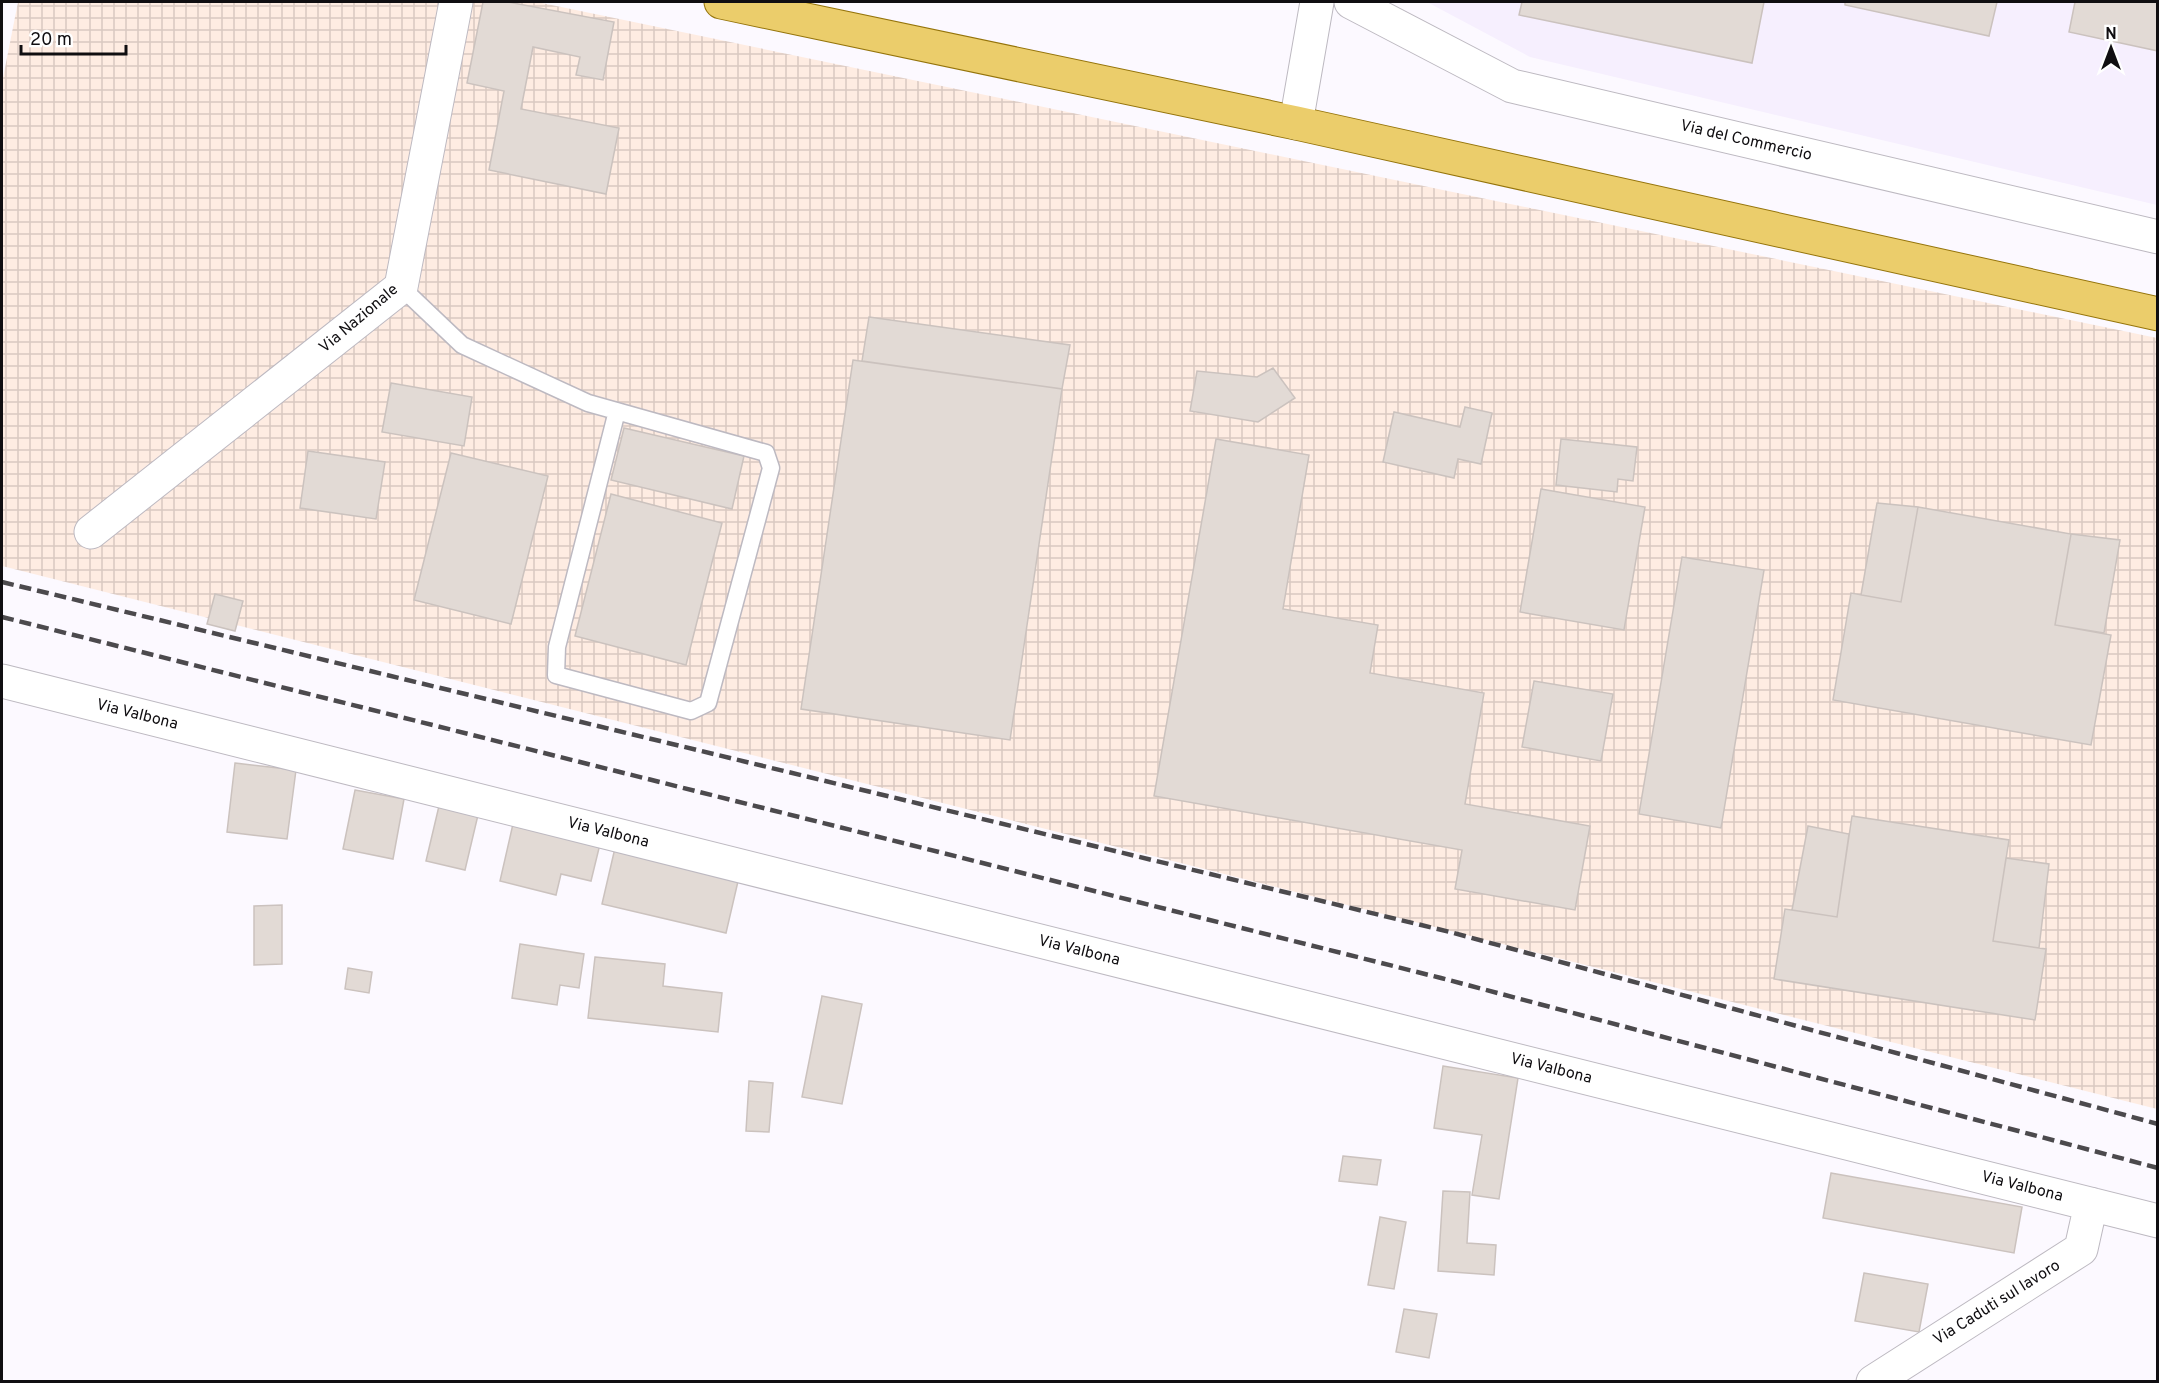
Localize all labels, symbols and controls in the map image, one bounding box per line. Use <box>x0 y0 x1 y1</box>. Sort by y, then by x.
scale bar <box>21 18 126 56</box>
north arrow <box>2081 18 2141 78</box>
text: N <box>2105 25 2117 45</box>
text: 20 m <box>30 29 72 52</box>
street label: Via del Commercio <box>1678 116 1814 166</box>
street label: Via Nazionale <box>315 280 403 358</box>
street label: Via Valbona <box>94 695 180 735</box>
street label: Via Valbona <box>565 813 651 853</box>
street label: Via Valbona <box>1036 931 1122 971</box>
street label: Via Valbona <box>1508 1049 1594 1089</box>
street label: Via Valbona <box>1979 1167 2065 1207</box>
street label: Via Caduti sul lavoro <box>1930 1256 2064 1350</box>

